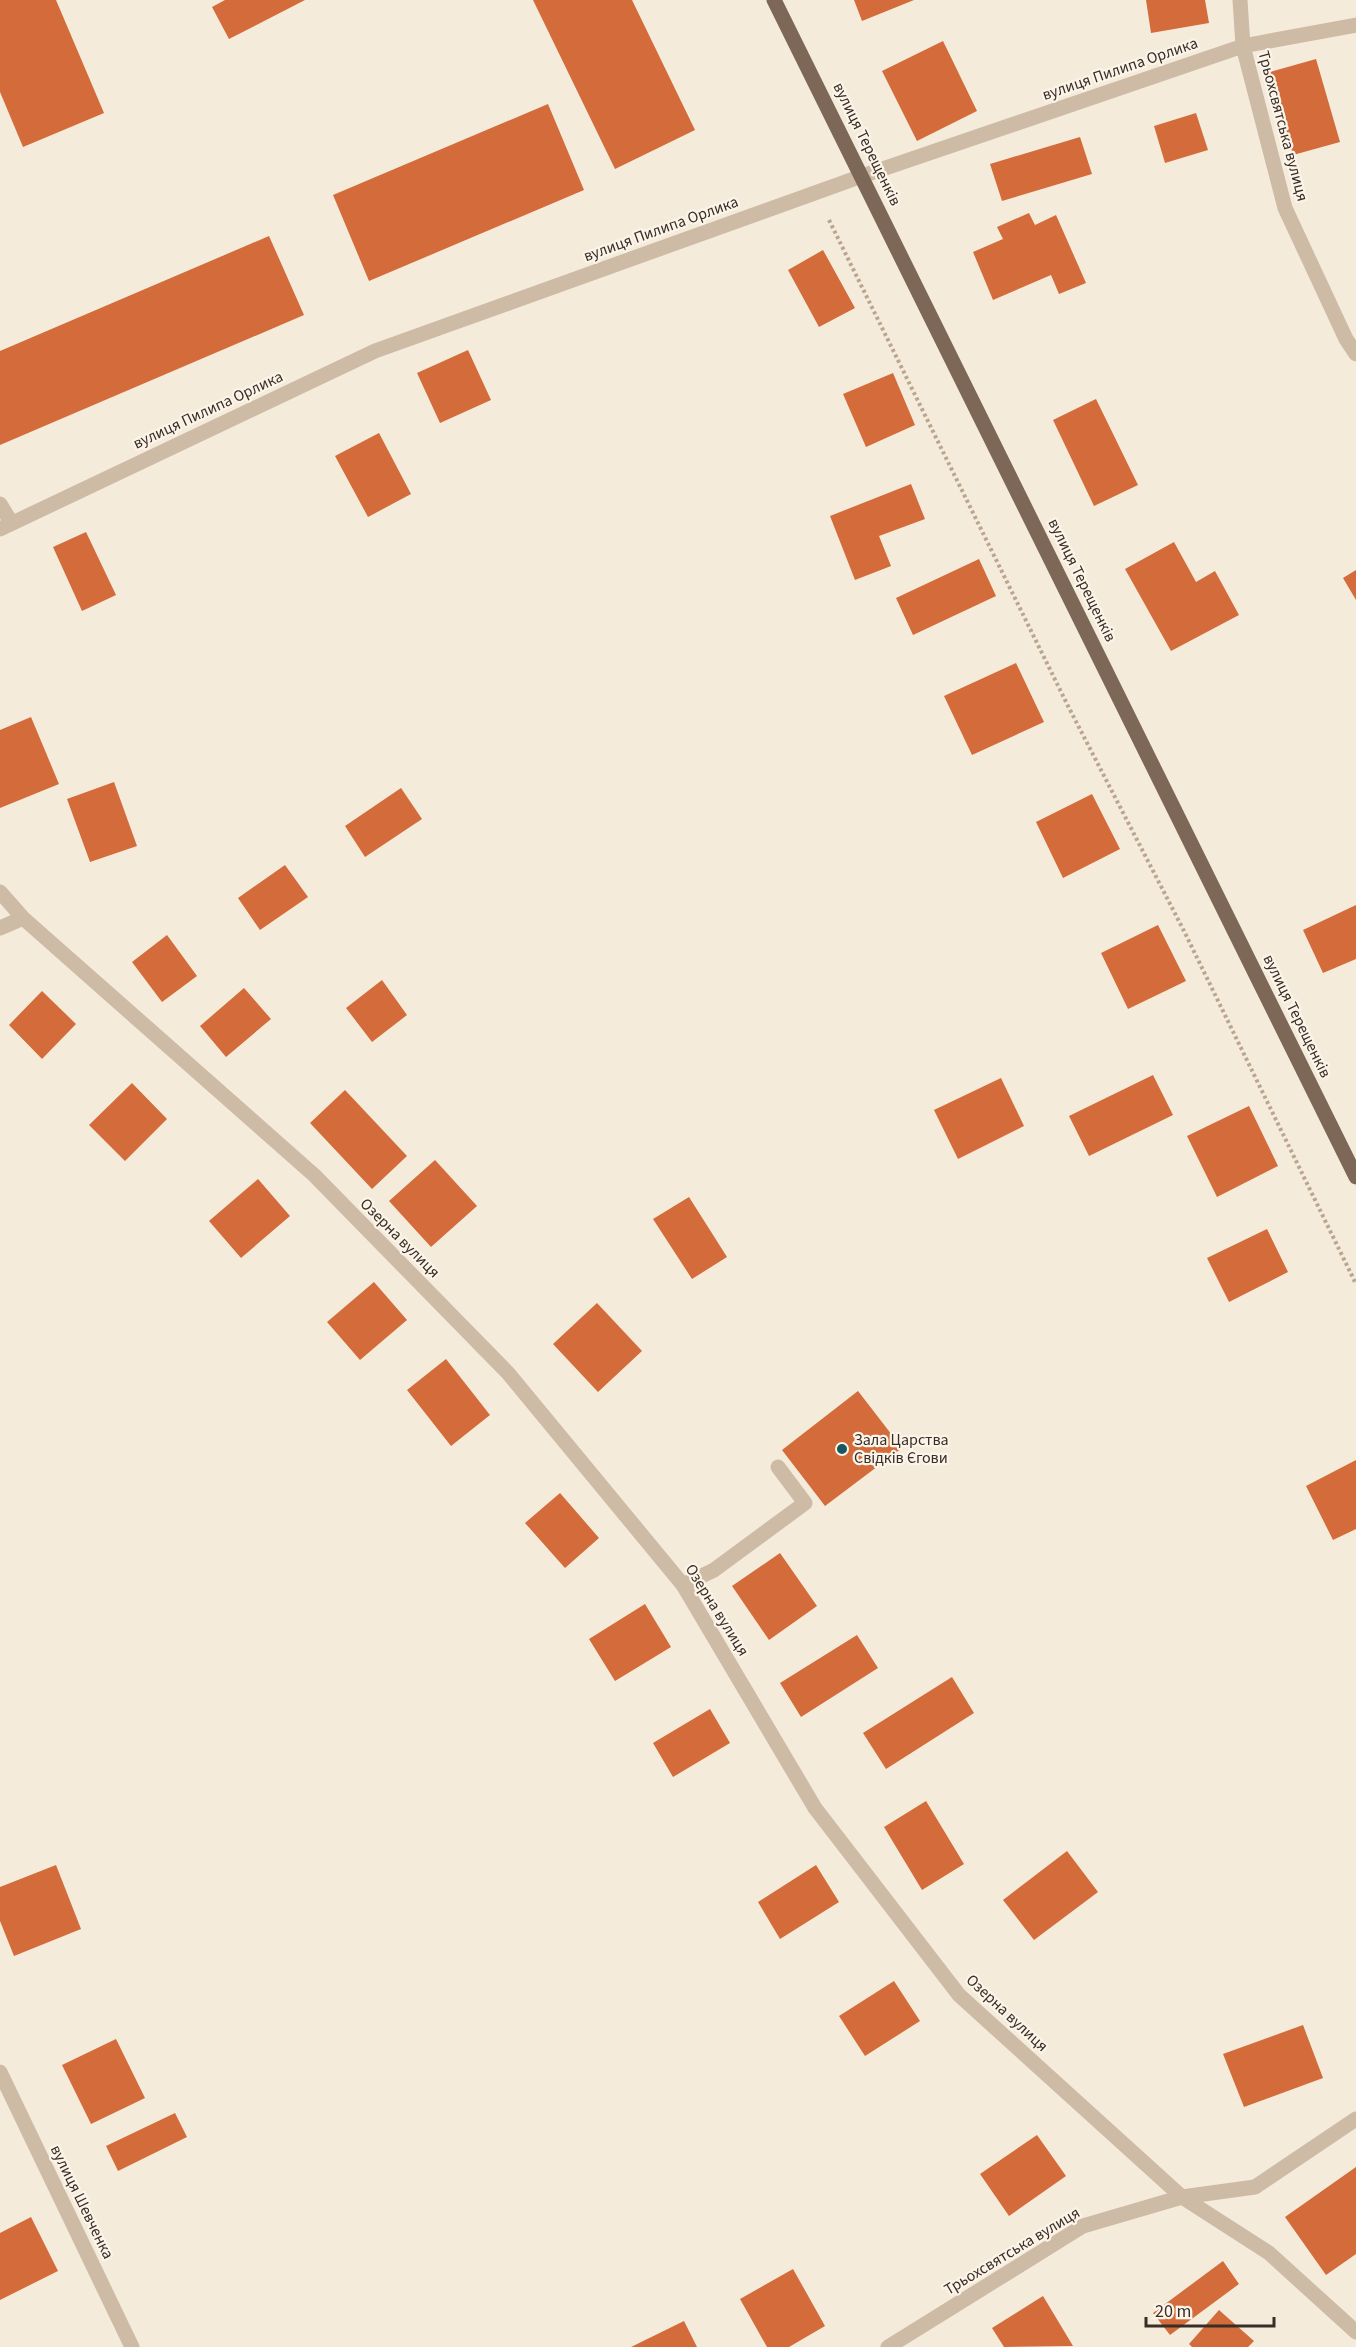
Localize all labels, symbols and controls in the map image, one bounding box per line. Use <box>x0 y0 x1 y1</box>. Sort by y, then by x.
street label: вулиця Пилипа Орлика <box>1039 32 1201 106</box>
street label: Трьохсвятська вулиця <box>1252 48 1314 204</box>
street label: вулиця Терещенків <box>828 79 906 209</box>
street label: вулиця Пилипа Орлика <box>581 191 741 267</box>
street label: вулиця Пилипа Орлика <box>129 366 287 454</box>
street label: вулиця Терещенків <box>1043 515 1121 645</box>
street label: вулиця Терещенків <box>1258 951 1336 1081</box>
street label: Озерна вулиця <box>355 1193 445 1283</box>
place label: Зала Царства Свідків Єгови <box>854 1429 949 1469</box>
marker: Зала Царства Свідків Єгови <box>835 1442 849 1456</box>
street label: Озерна вулиця <box>680 1560 754 1660</box>
street label: Озерна вулиця <box>961 1969 1053 2057</box>
street label: вулиця Шевченка <box>45 2141 119 2263</box>
street label: Трьохсвятська вулиця <box>940 2202 1084 2300</box>
scale bar <box>1146 2290 1274 2328</box>
text: 20 m <box>1155 2299 1191 2324</box>

